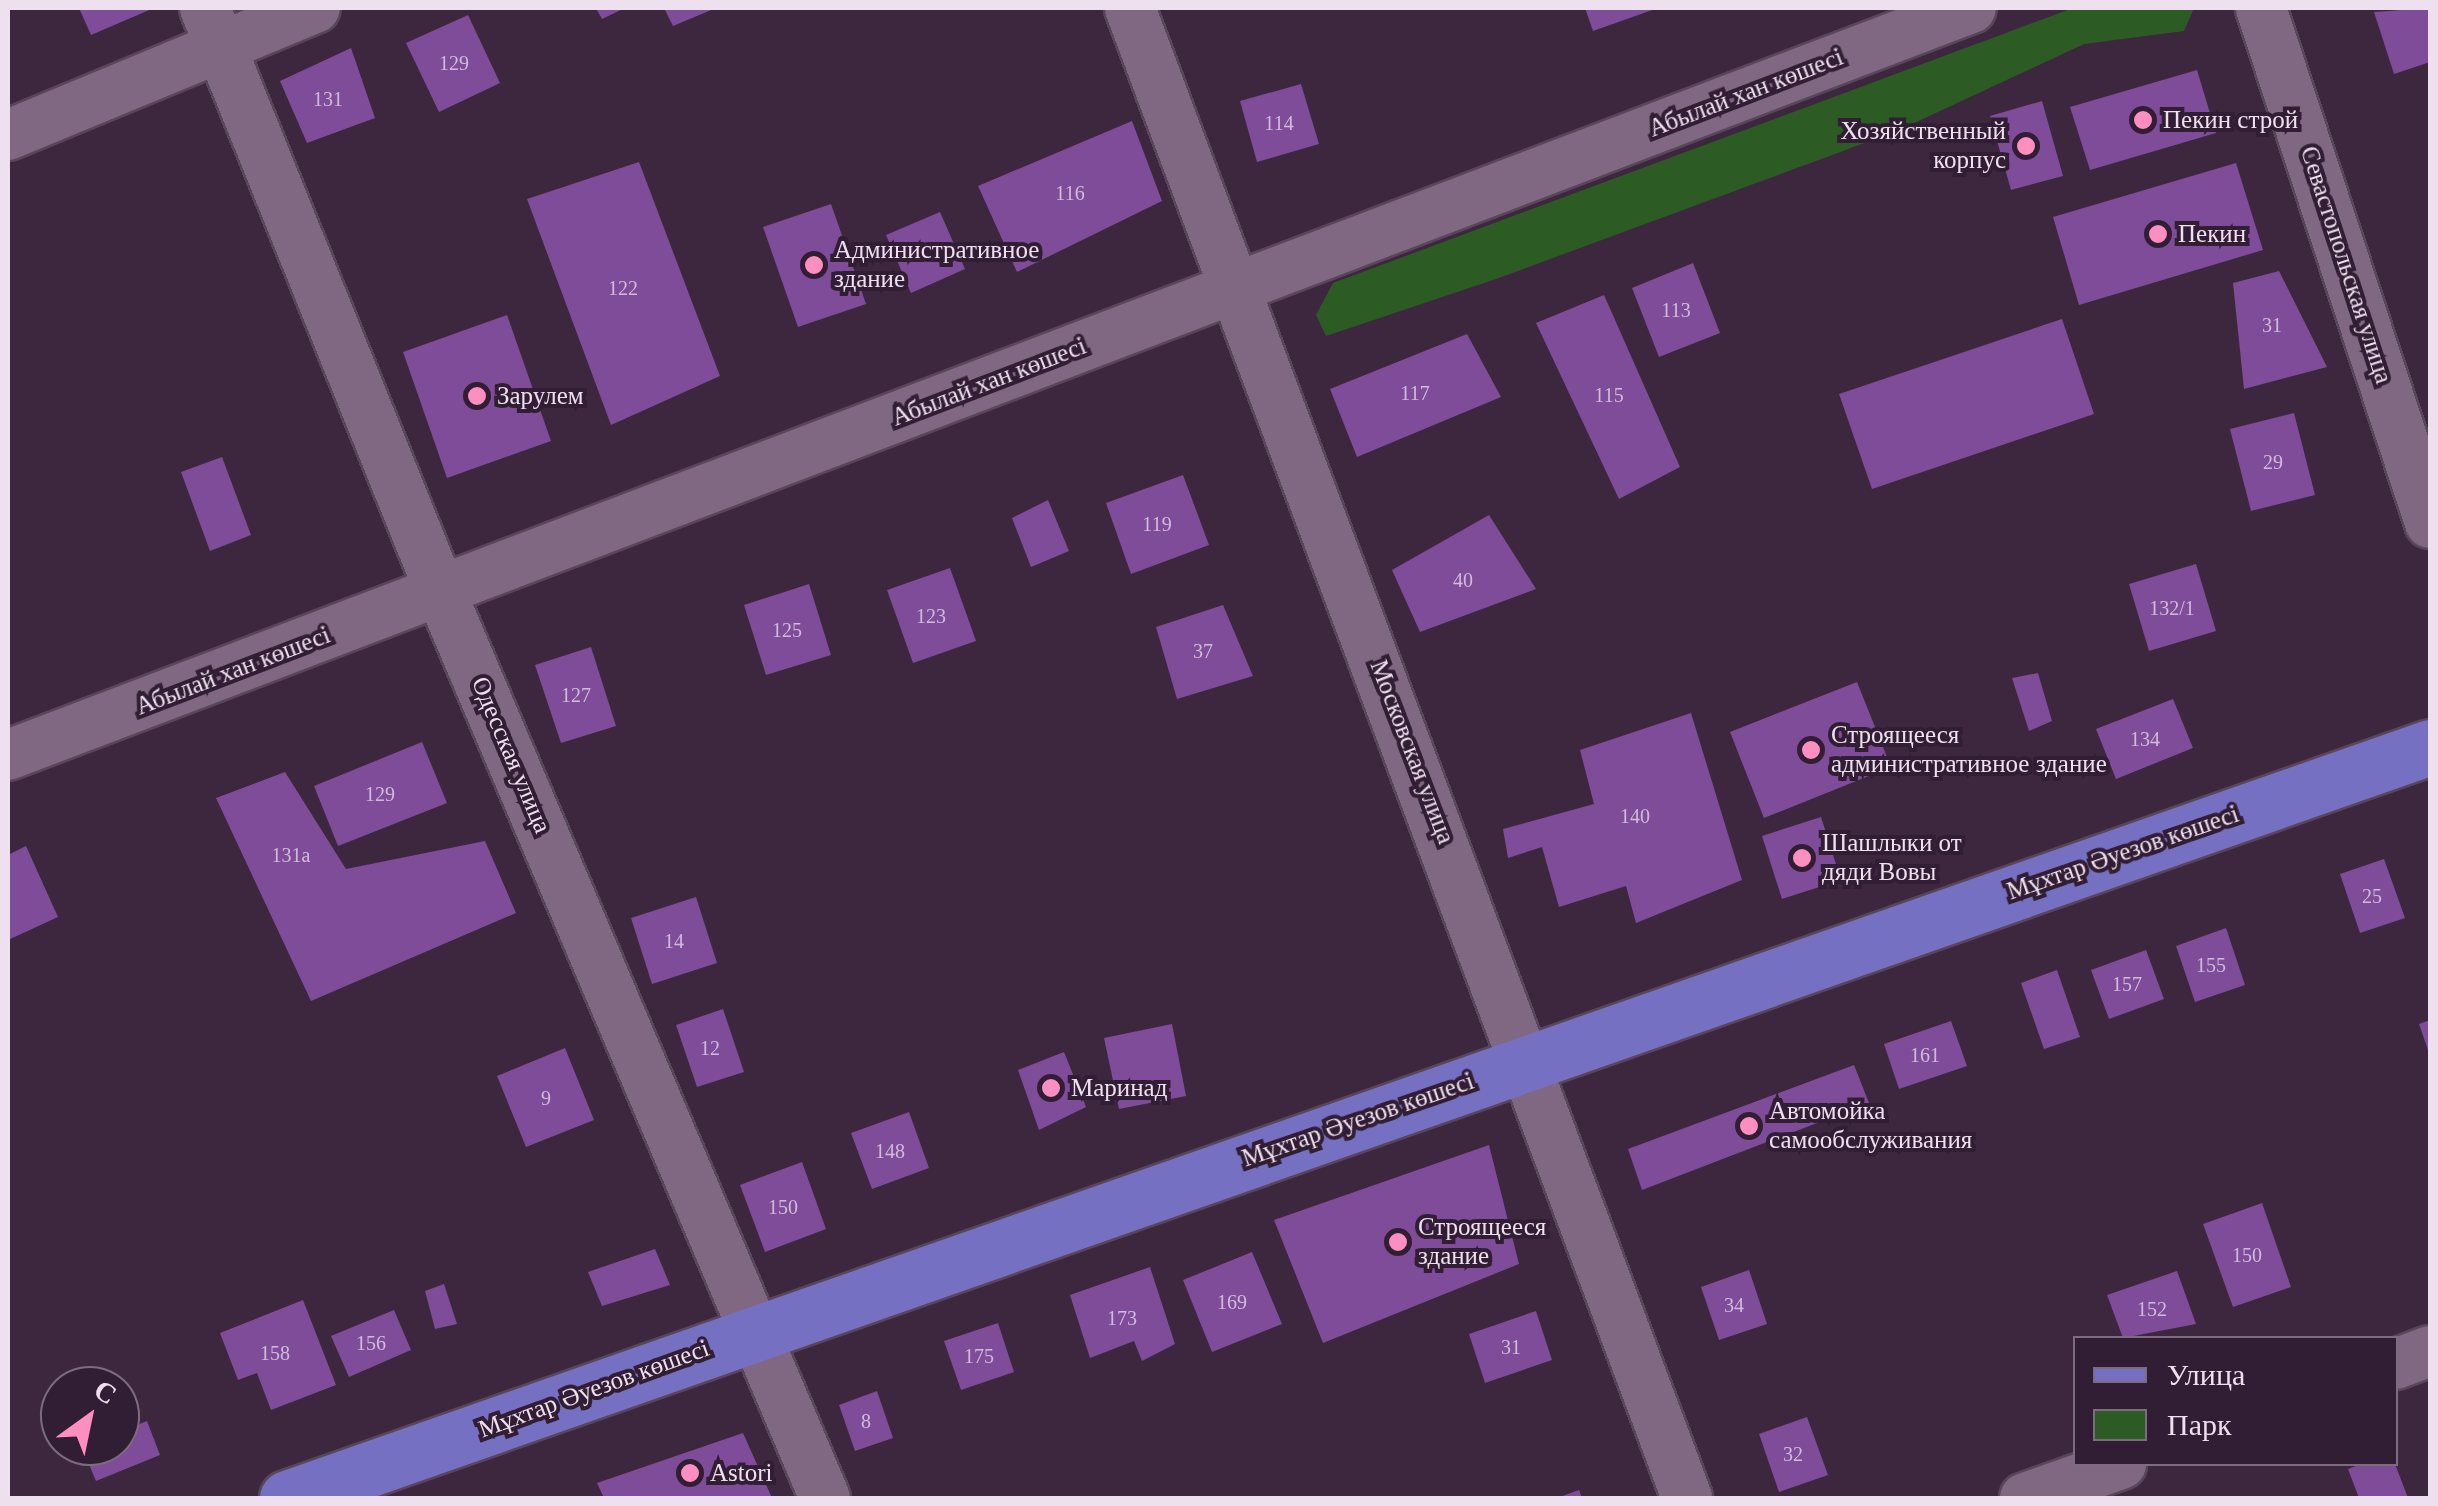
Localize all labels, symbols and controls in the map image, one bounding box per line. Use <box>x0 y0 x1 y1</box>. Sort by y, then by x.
street label: Абылай хан көшесі <box>1644 42 1848 144</box>
house number: 129 <box>439 51 469 75</box>
house number: 131 <box>313 87 343 111</box>
place label: Пекин строй <box>2163 105 2298 135</box>
marker: Пекин строй <box>2132 109 2154 131</box>
house number: 114 <box>1264 111 1294 135</box>
place label: Хозяйственный корпус <box>1841 117 2006 176</box>
marker: Хозяйственный корпус <box>2015 135 2037 157</box>
street label: Севастопольская улица <box>2293 143 2399 387</box>
house number: 116 <box>1055 181 1085 205</box>
place label: Пекин <box>2178 219 2246 249</box>
marker: Пекин <box>2147 223 2169 245</box>
place label: Административное здание <box>834 236 1039 295</box>
marker: Административное здание <box>803 254 825 276</box>
house number: 122 <box>608 276 638 300</box>
house number: 113 <box>1661 298 1691 322</box>
house number: 31 <box>2262 313 2282 337</box>
street label: Абылай хан көшесі <box>887 331 1091 433</box>
place label: Зарулем <box>497 381 584 411</box>
house number: 117 <box>1400 381 1430 405</box>
house number: 115 <box>1594 383 1624 407</box>
marker: Зарулем <box>466 385 488 407</box>
house number: 29 <box>2263 450 2283 474</box>
house number: 119 <box>1142 512 1172 536</box>
house number: 40 <box>1453 568 1473 592</box>
house number: 132/1 <box>2149 596 2195 620</box>
house number: 123 <box>916 604 946 628</box>
house number: 125 <box>772 618 802 642</box>
street label: Абылай хан көшесі <box>131 620 335 722</box>
house number: 37 <box>1193 639 1213 663</box>
street label: Московская улица <box>1363 656 1461 848</box>
street label: Одесская улица <box>465 672 557 838</box>
house number: 127 <box>561 683 591 707</box>
place label: Строящееся административное здание <box>1831 721 2107 780</box>
house number: 134 <box>2130 727 2160 751</box>
marker: Строящееся административное здание <box>1800 739 1822 761</box>
house number: 129 <box>365 782 395 806</box>
street label: Мұхтар Әуезов көшесі <box>2003 799 2243 907</box>
house number: 140 <box>1620 804 1650 828</box>
place label: Шашлыки от дяди Вовы <box>1822 829 1962 888</box>
house number: 131а <box>272 843 310 867</box>
marker: Шашлыки от дяди Вовы <box>1791 847 1813 869</box>
house number: 25 <box>2362 884 2382 908</box>
house number: 14 <box>664 929 684 953</box>
house number: 155 <box>2196 953 2226 977</box>
house number: 157 <box>2112 972 2142 996</box>
house number: 12 <box>700 1036 720 1060</box>
house number: 161 <box>1910 1043 1940 1067</box>
street label: Мұхтар Әуезов көшесі <box>1238 1066 1478 1174</box>
place label: Маринад <box>1071 1073 1167 1103</box>
marker: Маринад <box>1040 1077 1062 1099</box>
house number: 9 <box>541 1086 551 1110</box>
place label: Автомойка самообслуживания <box>1769 1097 1972 1156</box>
marker: Автомойка самообслуживания <box>1738 1115 1760 1137</box>
house number: 148 <box>875 1139 905 1163</box>
house number: 150 <box>768 1195 798 1219</box>
place label: Строящееся здание <box>1418 1213 1546 1272</box>
marker: Строящееся здание <box>1387 1231 1409 1253</box>
house number: 150 <box>2232 1243 2262 1267</box>
house number: 169 <box>1217 1290 1247 1314</box>
house number: 34 <box>1724 1293 1744 1317</box>
house number: 152 <box>2137 1297 2167 1321</box>
house number: 173 <box>1107 1306 1137 1330</box>
house number: 156 <box>356 1331 386 1355</box>
street label: Мұхтар Әуезов көшесі <box>475 1333 713 1445</box>
house number: 31 <box>1501 1335 1521 1359</box>
legend <box>2073 1336 2398 1466</box>
house number: 158 <box>260 1341 290 1365</box>
house number: 175 <box>964 1344 994 1368</box>
text: Улица <box>2167 1358 2245 1391</box>
north arrow <box>40 1366 140 1466</box>
text: С <box>89 1374 122 1411</box>
text: Парк <box>2167 1408 2232 1441</box>
house number: 8 <box>861 1409 871 1433</box>
house number: 32 <box>1783 1442 1803 1466</box>
place label: Astori <box>710 1458 772 1488</box>
marker: Astori <box>679 1462 701 1484</box>

